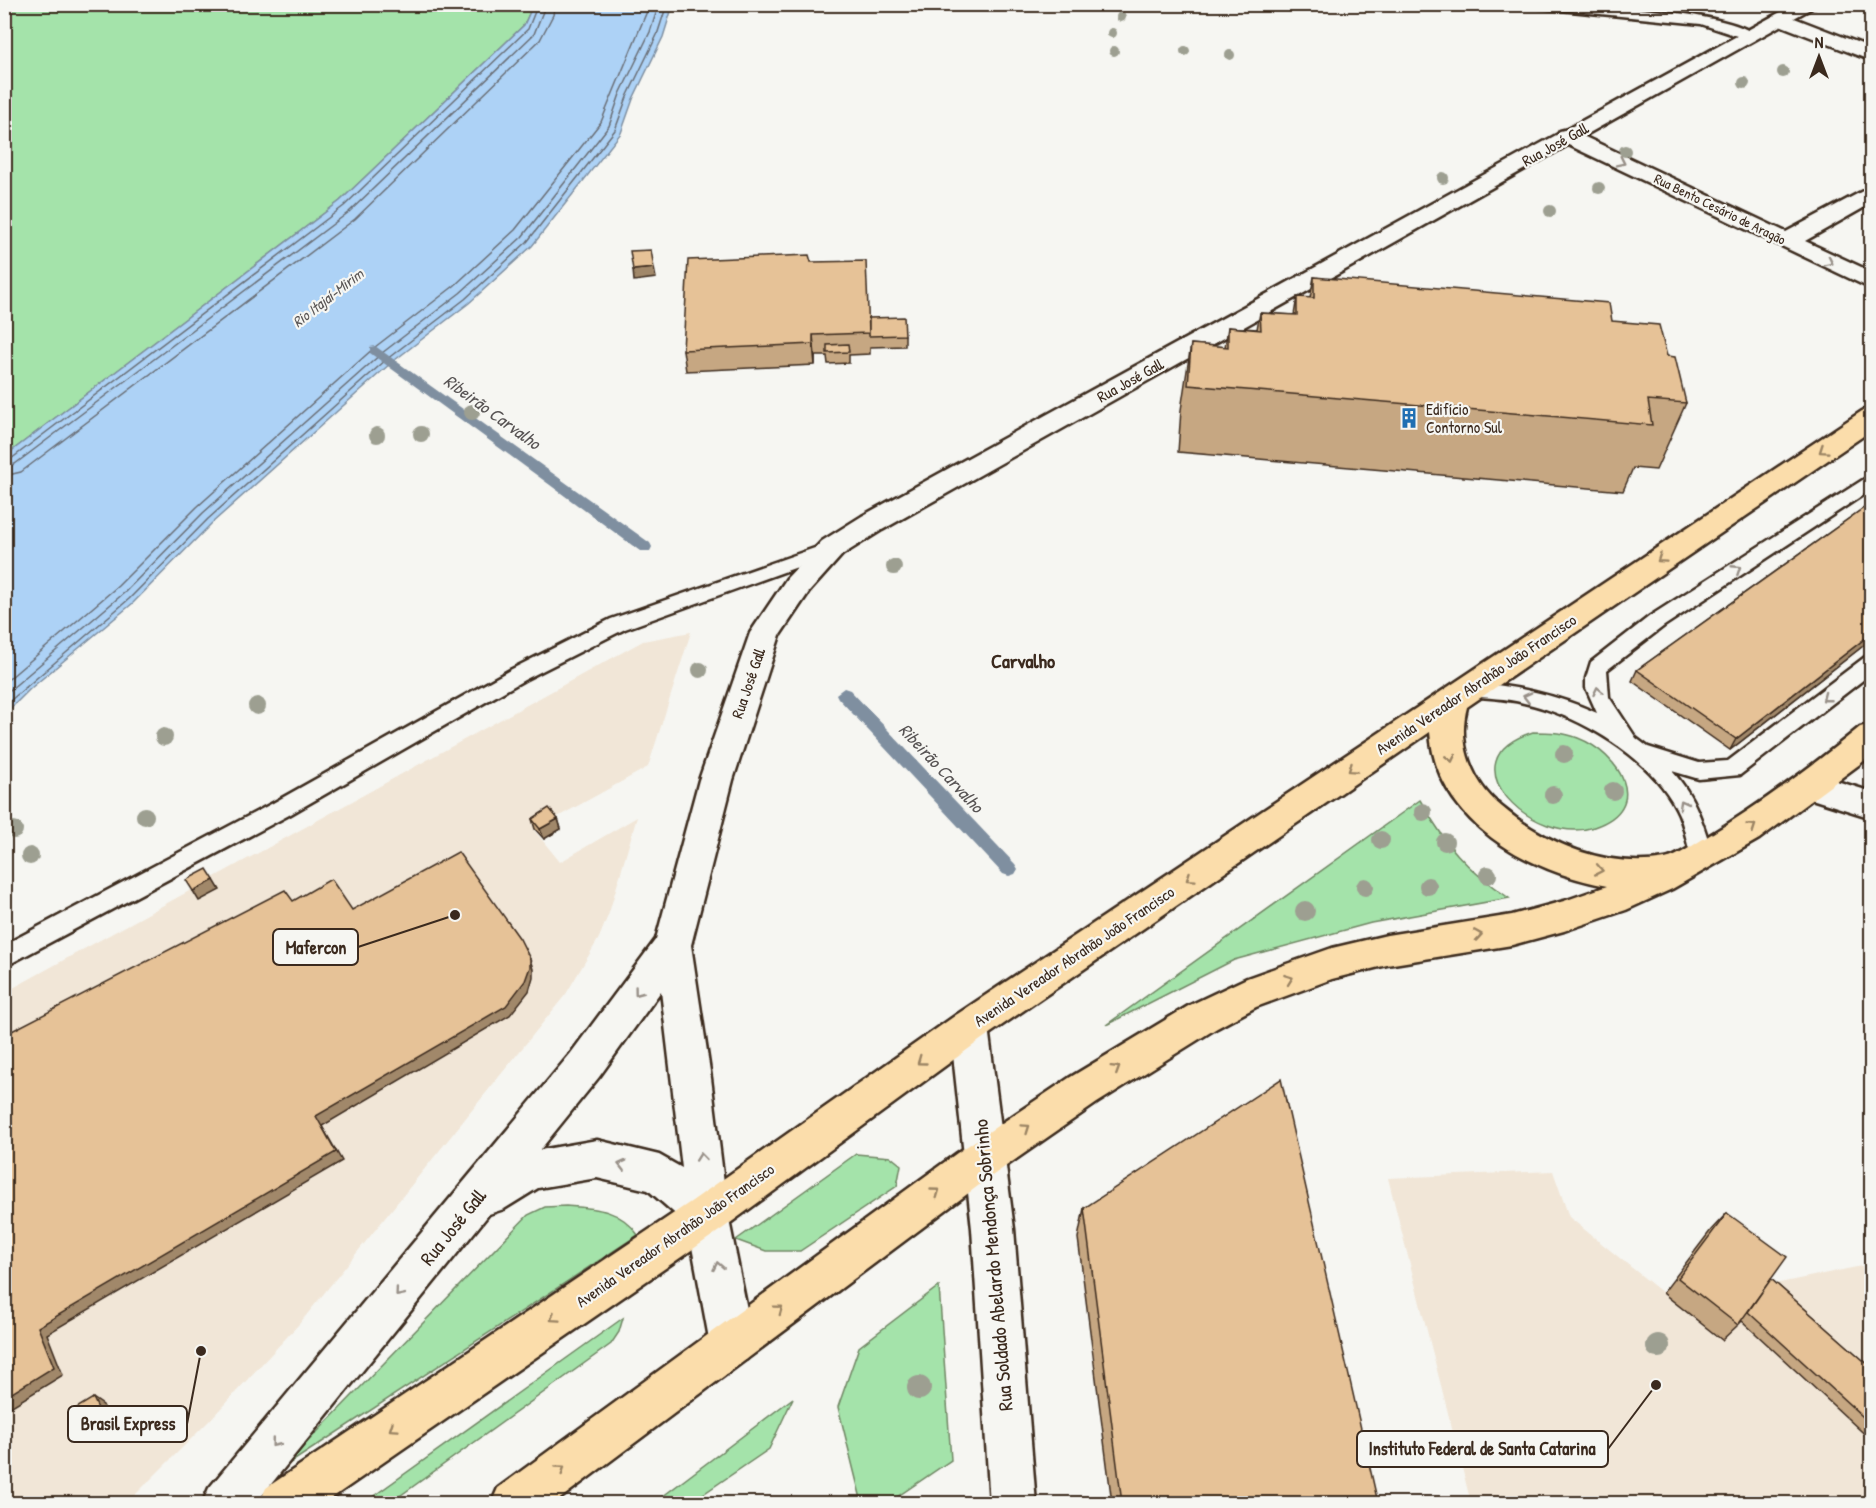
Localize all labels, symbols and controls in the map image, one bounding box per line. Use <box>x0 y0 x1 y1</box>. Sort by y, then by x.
north arrow <box>1789 27 1849 87</box>
text: N <box>1815 31 1824 53</box>
street label: Rua José Gall <box>1518 117 1592 171</box>
one-way arrow <box>1614 154 1625 166</box>
street label: Rua Bento Cesário de Aragão <box>1651 168 1789 250</box>
one-way arrow <box>1823 254 1834 266</box>
water label: Rio Itajaí-Mirim <box>288 263 368 332</box>
street label: Rua José Gall <box>1093 353 1167 407</box>
water label: Ribeirão Carvalho <box>439 368 547 456</box>
place label: Edifício Contorno Sul <box>1426 398 1503 438</box>
building icon: Edifício Contorno Sul <box>1397 406 1421 430</box>
one-way arrow <box>1819 443 1830 454</box>
one-way arrow <box>1657 552 1668 563</box>
one-way arrow <box>1731 565 1741 577</box>
street label: Avenida Vereador Abrahão João Francisco <box>1371 608 1581 759</box>
street label: Rua José Gall <box>726 645 770 721</box>
district label: Carvalho <box>991 647 1055 674</box>
one-way arrow <box>1592 686 1605 696</box>
one-way arrow <box>1522 691 1532 704</box>
one-way arrow <box>1822 691 1833 702</box>
water label: Ribeirão Carvalho <box>893 717 991 819</box>
one-way arrow <box>1444 753 1457 763</box>
one-way arrow <box>1348 761 1358 773</box>
one-way arrow <box>1679 800 1690 810</box>
one-way arrow <box>1745 823 1756 834</box>
one-way arrow <box>1593 863 1603 876</box>
one-way arrow <box>1186 870 1197 881</box>
street label: Avenida Vereador Abrahão João Francisco <box>969 880 1179 1031</box>
callout: Mafercon <box>273 929 358 965</box>
one-way arrow <box>1474 930 1483 942</box>
text: Mafercon <box>286 935 346 960</box>
one-way arrow <box>1283 974 1294 987</box>
one-way arrow <box>635 986 646 997</box>
one-way arrow <box>917 1054 928 1065</box>
one-way arrow <box>1110 1064 1120 1076</box>
street label: Rua Soldado Abelardo Mendonça Sobrinho <box>966 1118 1019 1412</box>
one-way arrow <box>1019 1124 1030 1135</box>
one-way arrow <box>695 1152 707 1161</box>
street label: Avenida Vereador Abrahão João Francisco <box>572 1158 779 1312</box>
one-way arrow <box>617 1160 627 1173</box>
street label: Rua José Gall <box>413 1182 492 1271</box>
one-way arrow <box>929 1189 940 1200</box>
one-way arrow <box>712 1261 725 1271</box>
one-way arrow <box>396 1286 407 1297</box>
one-way arrow <box>773 1305 784 1316</box>
one-way arrow <box>550 1311 560 1323</box>
callout: Brasil Express <box>68 1406 187 1442</box>
text: Brasil Express <box>81 1411 175 1437</box>
one-way arrow <box>388 1421 399 1432</box>
callout: Instituto Federal de Santa Catarina <box>1357 1431 1608 1467</box>
one-way arrow <box>271 1436 282 1447</box>
text: Instituto Federal de Santa Catarina <box>1369 1436 1596 1461</box>
one-way arrow <box>555 1465 566 1476</box>

